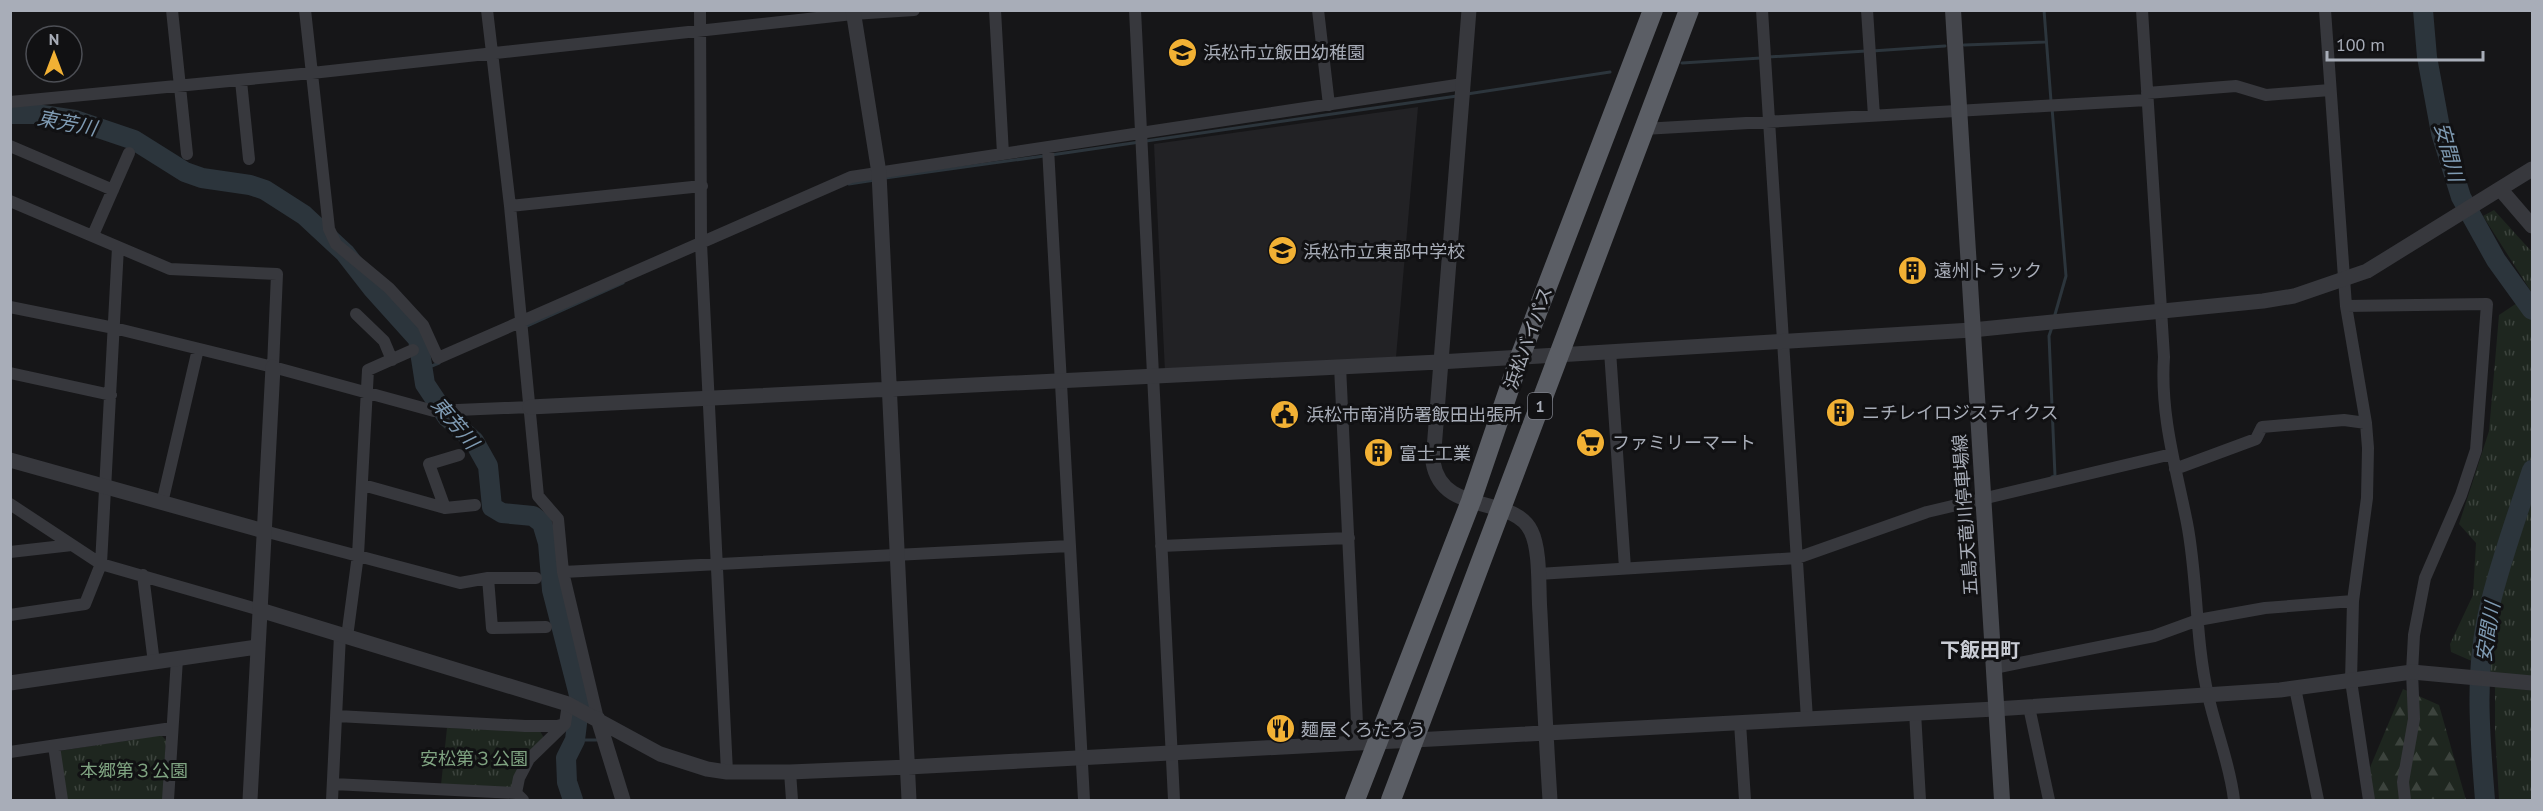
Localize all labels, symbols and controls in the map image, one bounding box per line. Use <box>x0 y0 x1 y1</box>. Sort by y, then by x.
north arrow <box>24 24 84 84</box>
scale bar <box>2327 24 2483 62</box>
text: N <box>49 29 59 49</box>
text: 100 m <box>2336 33 2385 56</box>
school or university icon: 浜松市立飯田幼稚園 <box>1166 36 1198 68</box>
place label: 浜松市立飯田幼稚園 <box>1203 41 1365 64</box>
water label: 東芳川 <box>35 105 101 142</box>
water label: 安間川 <box>2429 120 2470 186</box>
school or university icon: 浜松市立東部中学校 <box>1266 235 1298 267</box>
place label: 浜松市立東部中学校 <box>1303 240 1465 263</box>
building icon: 遠州トラック <box>1897 254 1929 286</box>
place label: 遠州トラック <box>1934 259 2042 282</box>
street label: 浜松バイパス <box>1499 283 1557 393</box>
water label: 東芳川 <box>426 392 486 456</box>
road number: 1 <box>1528 393 1552 419</box>
building icon: ニチレイロジスティクス <box>1825 396 1857 428</box>
public building icon: 浜松市南消防署飯田出張所 <box>1269 398 1301 430</box>
place label: ニチレイロジスティクス <box>1862 401 2058 424</box>
place label: 浜松市南消防署飯田出張所 <box>1306 403 1522 426</box>
supermarket icon: ファミリーマート <box>1575 426 1607 458</box>
place label: ファミリーマート <box>1612 431 1756 454</box>
street label: 五島天竜川停車場線 <box>1948 433 1982 597</box>
building icon: 富士工業 <box>1362 437 1394 469</box>
place label: 富士工業 <box>1399 442 1471 465</box>
water label: 安間川 <box>2470 598 2506 664</box>
district label: 下飯田町 <box>1940 637 2020 663</box>
restaurant icon: 麺屋くろたろう <box>1264 713 1296 745</box>
place label: 麺屋くろたろう <box>1301 718 1426 741</box>
park label: 安松第３公園 <box>420 747 528 770</box>
park label: 本郷第３公園 <box>80 759 188 782</box>

